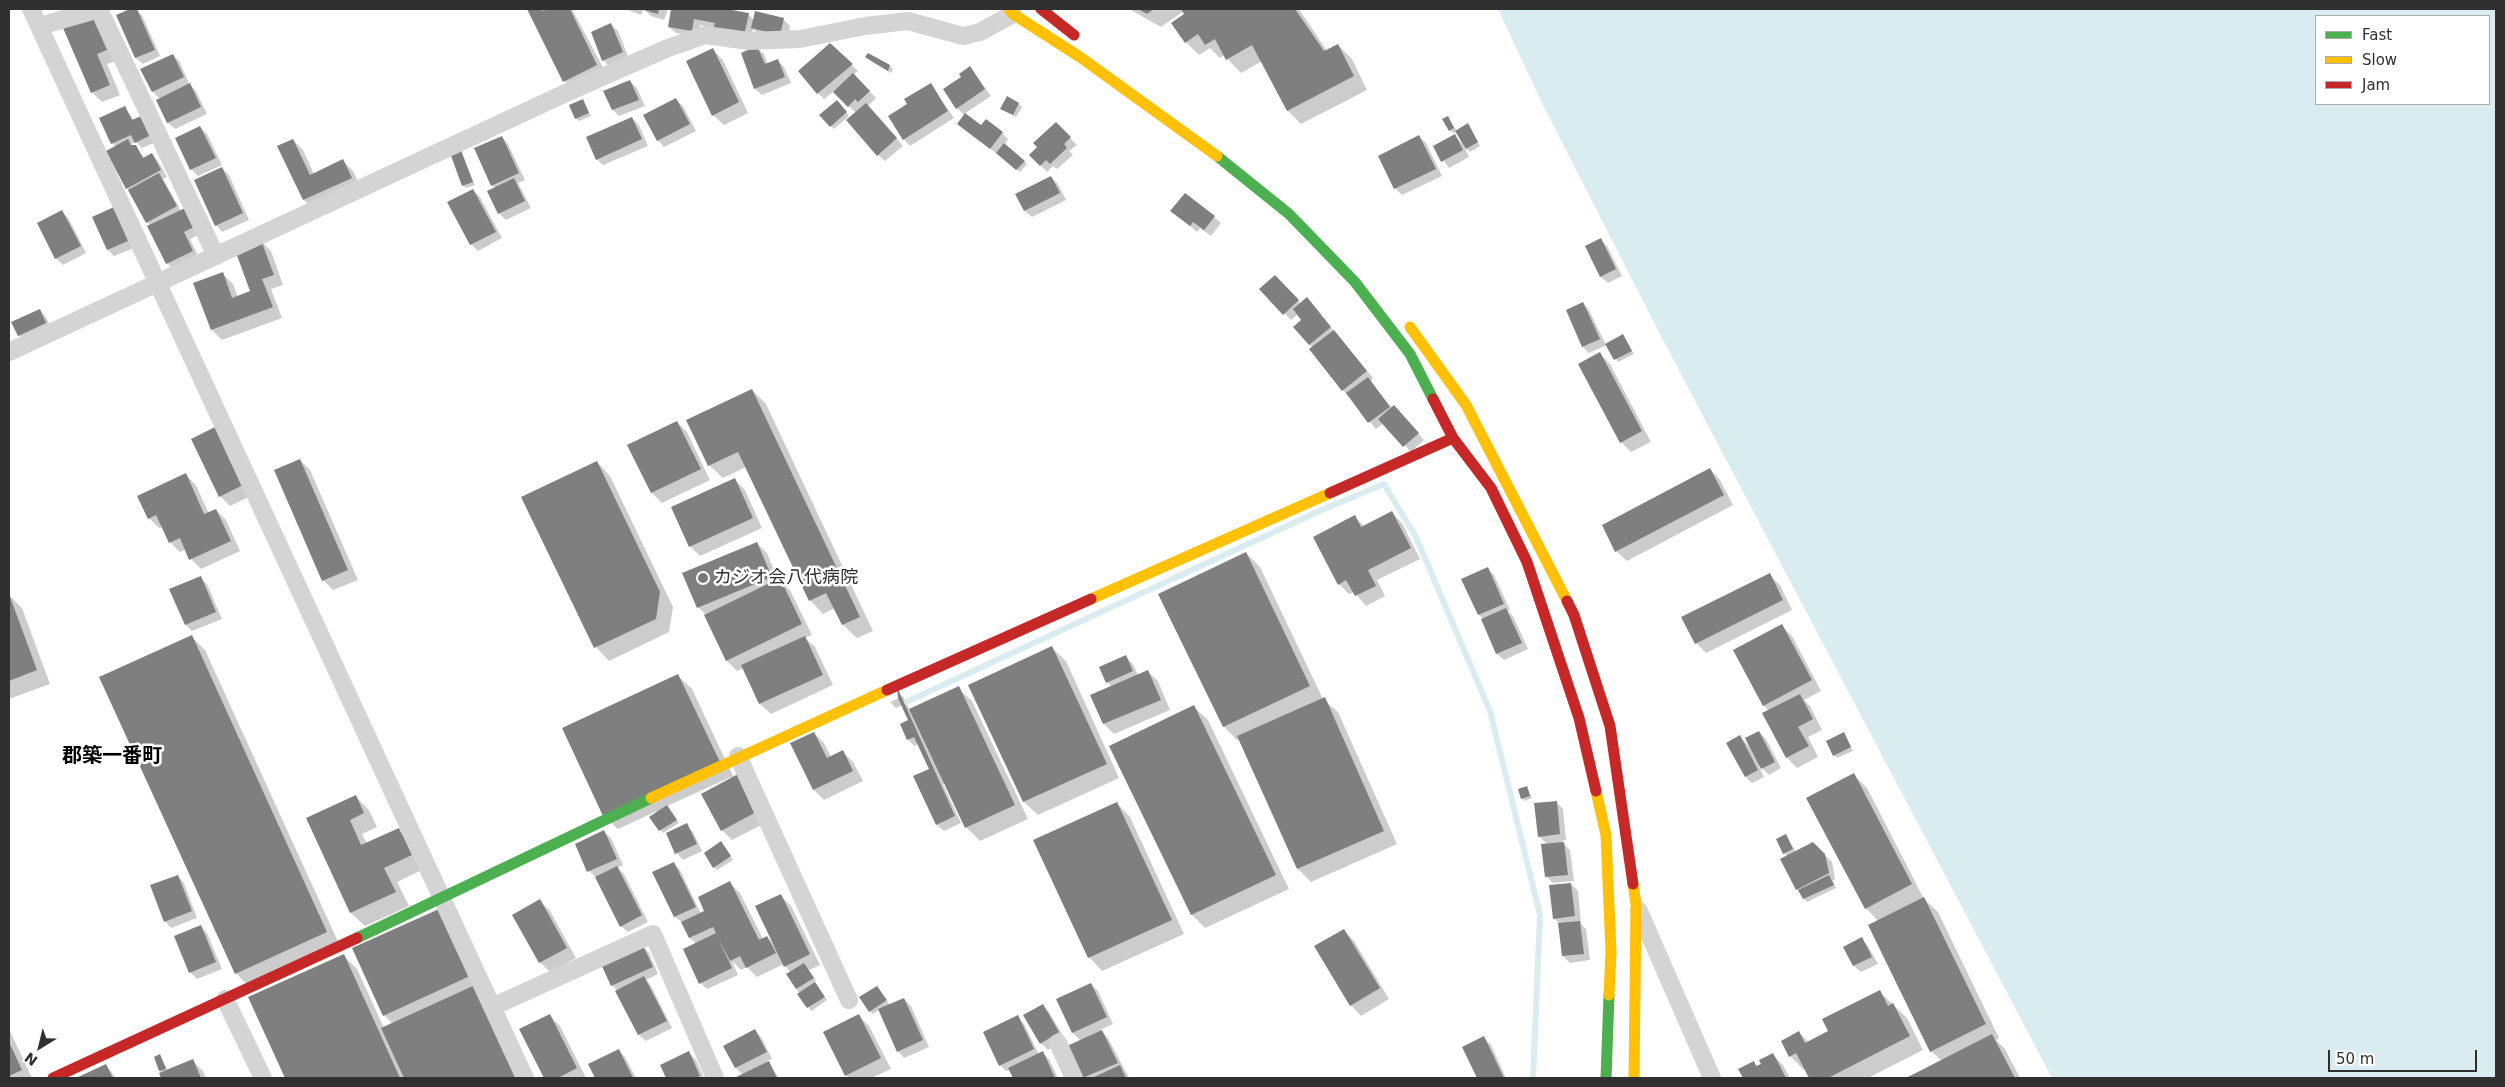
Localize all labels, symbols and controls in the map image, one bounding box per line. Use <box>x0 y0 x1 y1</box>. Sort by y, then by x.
legend <box>2315 15 2490 105</box>
text: Fast <box>2362 26 2392 44</box>
text: Slow <box>2362 51 2397 69</box>
text: Jam <box>2362 76 2390 94</box>
place label: カジオ会八代病院 <box>714 567 858 589</box>
marker: カジオ会八代病院 <box>696 571 710 585</box>
district label: 郡築一番町 <box>62 745 162 769</box>
north arrow <box>15 1022 65 1072</box>
scale bar <box>2330 1040 2479 1072</box>
text: N <box>22 1049 41 1069</box>
text: 50 m <box>2336 1050 2374 1068</box>

